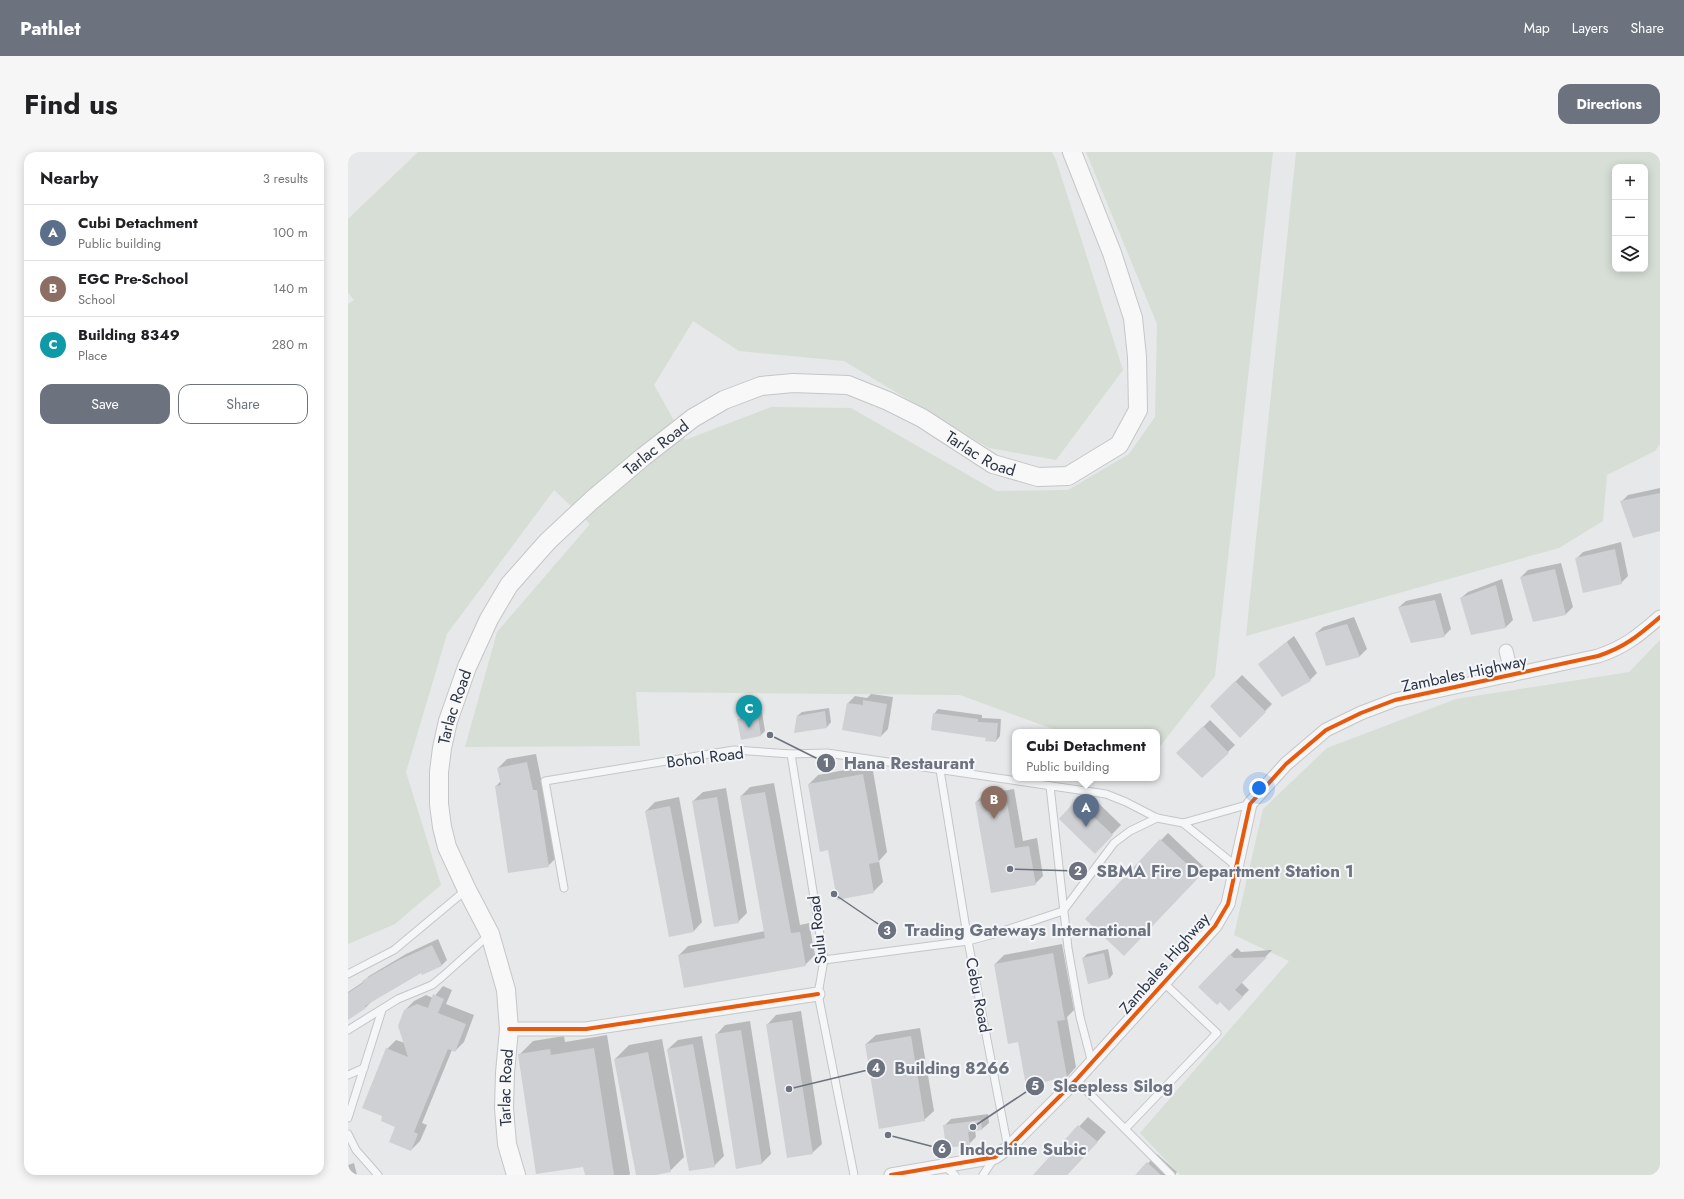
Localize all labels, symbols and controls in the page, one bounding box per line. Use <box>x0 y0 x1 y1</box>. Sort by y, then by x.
text: Pathlet <box>20 15 80 42</box>
text: Map <box>1524 18 1550 38</box>
text: Layers <box>1572 18 1608 38</box>
text: Share <box>1630 18 1664 38</box>
text: Find us <box>24 84 118 125</box>
button: Directions <box>1558 84 1660 124</box>
map controls <box>1612 164 1648 272</box>
button: + <box>1612 164 1648 200</box>
text: Nearby <box>40 166 98 190</box>
text: 3 results <box>263 169 308 188</box>
button: − <box>1612 200 1648 236</box>
text: Cubi Detachment <box>78 212 198 234</box>
text: A <box>48 223 58 242</box>
text: 100 m <box>273 223 308 242</box>
text: Public building <box>78 234 161 253</box>
button: layers <box>1612 236 1648 272</box>
text: EGC Pre-School <box>78 268 188 290</box>
text: B <box>49 279 57 298</box>
text: 140 m <box>273 279 308 298</box>
text: School <box>78 290 115 309</box>
text: Building 8349 <box>78 324 180 346</box>
text: C <box>48 335 58 354</box>
text: 280 m <box>272 335 308 354</box>
text: Place <box>78 346 107 365</box>
button: Save <box>40 384 170 424</box>
button: Share <box>178 384 308 424</box>
street label: Tarlac Road <box>619 415 694 481</box>
street label: Tarlac Road <box>941 425 1018 482</box>
street label: Zambales Highway <box>1399 649 1530 698</box>
street label: Tarlac Road <box>432 666 477 746</box>
pin: C <box>736 695 762 728</box>
popup <box>1012 729 1160 781</box>
text: Cubi Detachment <box>1026 735 1146 757</box>
street label: Bohol Road <box>665 741 745 774</box>
callout: Hana Restaurant <box>816 748 983 777</box>
text: Hana Restaurant <box>844 751 975 775</box>
text: 1 <box>823 754 829 772</box>
text: Public building <box>1026 757 1109 776</box>
your location <box>1249 778 1269 798</box>
pin: B <box>981 786 1007 819</box>
pin: A <box>1073 794 1099 827</box>
callout: SBMA Fire Department Station 1 <box>1068 856 1361 885</box>
text: SBMA Fire Department Station 1 <box>1096 859 1354 883</box>
text: 2 <box>1074 862 1082 880</box>
street label: Sulu Road <box>802 895 833 965</box>
street label: Zambales Highway <box>1114 907 1215 1019</box>
callout: Trading Gateways International <box>877 916 1159 945</box>
text: Trading Gateways International <box>905 918 1151 942</box>
text: 3 <box>883 922 891 940</box>
street label: Cebu Road <box>960 956 997 1035</box>
street label: Tarlac Road <box>493 1048 519 1127</box>
callout: Building 8266 <box>866 1054 1017 1083</box>
text: Building 8266 <box>894 1056 1010 1080</box>
text: 4 <box>872 1059 880 1077</box>
callout: Sleepless Silog <box>1025 1072 1181 1101</box>
text: Sleepless Silog <box>1053 1074 1173 1098</box>
text: 5 <box>1031 1077 1039 1095</box>
callout: Indochine Subic <box>932 1135 1095 1164</box>
text: Indochine Subic <box>959 1137 1087 1161</box>
text: 6 <box>938 1140 946 1158</box>

